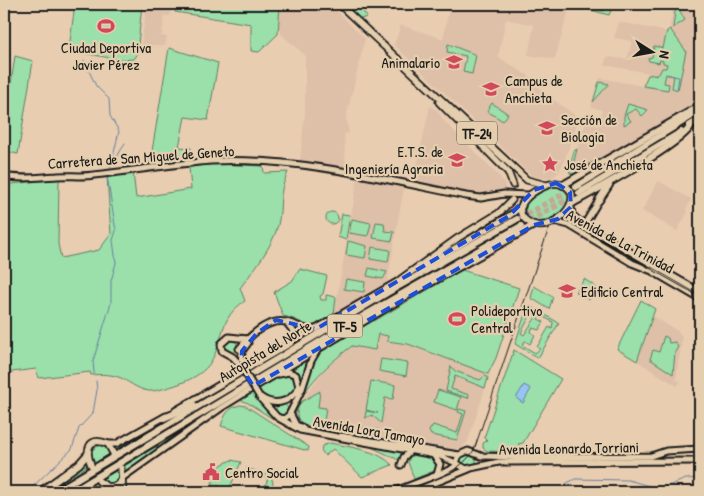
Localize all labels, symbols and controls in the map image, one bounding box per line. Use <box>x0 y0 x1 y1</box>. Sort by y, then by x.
sports icon: Ciudad Deportiva Javier Pérez <box>96 16 116 36</box>
north arrow <box>626 28 676 78</box>
place label: Ciudad Deportiva Javier Pérez <box>61 37 151 75</box>
text: N <box>655 49 675 61</box>
place label: Animalario <box>381 52 440 73</box>
school or university icon: Animalario <box>444 52 464 72</box>
place label: Campus de Anchieta <box>505 70 563 108</box>
school or university icon: Campus de Anchieta <box>481 79 501 99</box>
place label: Sección de Biologia <box>561 109 617 147</box>
school or university icon: Sección de Biologia <box>537 118 557 138</box>
road number: TF-24 <box>457 122 497 144</box>
street label: Carretera de San Miguel de Geneto <box>47 140 235 174</box>
place label: E.T.S. de Ingeniería Agraria <box>345 141 443 179</box>
school or university icon: E.T.S. de Ingeniería Agraria <box>447 150 467 170</box>
place icon: José de Anchieta <box>540 154 560 174</box>
place label: José de Anchieta <box>564 154 653 175</box>
street label: Avenida de La Trinidad <box>563 204 677 278</box>
school or university icon: Edificio Central <box>557 281 577 301</box>
place label: Edificio Central <box>581 281 663 302</box>
place label: Polideportivo Central <box>471 300 542 338</box>
sports icon: Polideportivo Central <box>447 309 467 329</box>
road number: TF-5 <box>328 314 362 338</box>
street label: Autopista del Norte <box>215 315 315 387</box>
street label: Avenida Lora Tamayo <box>312 410 426 450</box>
street label: Avenida Leonardo Torriani <box>499 436 639 460</box>
public building icon: Centro Social <box>201 462 221 482</box>
place label: Centro Social <box>225 462 298 483</box>

